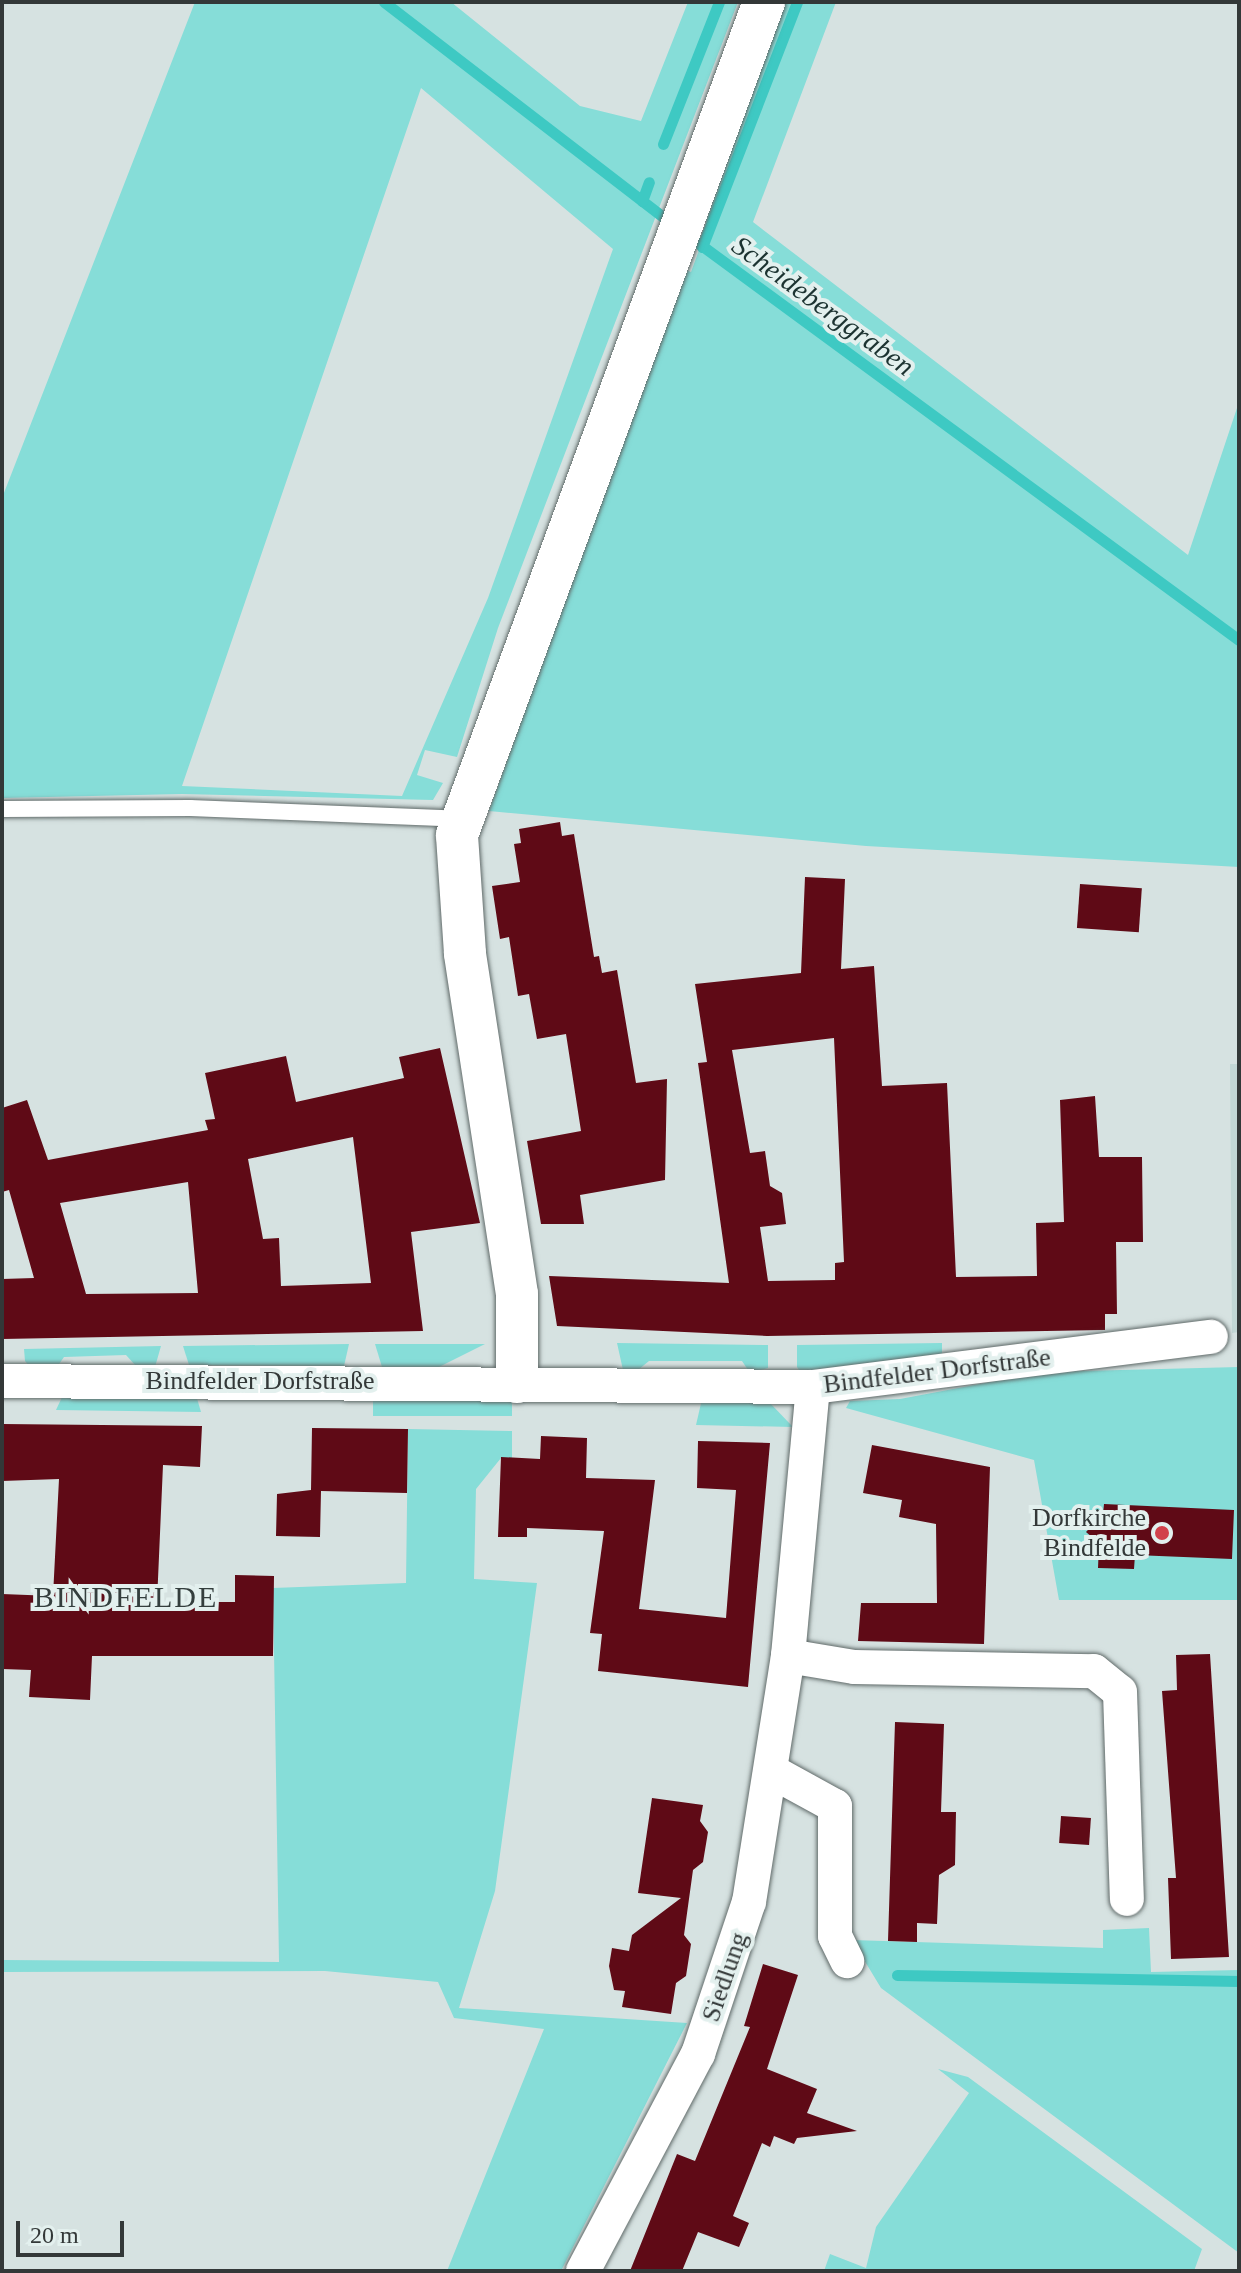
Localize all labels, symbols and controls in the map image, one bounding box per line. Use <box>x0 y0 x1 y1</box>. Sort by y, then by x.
water label: Scheideberggraben <box>725 229 921 383</box>
street label: Bindfelder Dorfstraße <box>822 1342 1052 1400</box>
street label: Bindfelder Dorfstraße <box>146 1365 374 1397</box>
place label: Dorfkirche Bindfelde <box>1032 1502 1146 1564</box>
marker: Dorfkirche Bindfelde <box>1153 1524 1171 1542</box>
district label: BINDFELDE <box>34 1579 218 1615</box>
street label: Siedlung <box>695 1928 755 2026</box>
scale bar <box>20 2205 128 2255</box>
text: 20 m <box>30 2222 79 2248</box>

